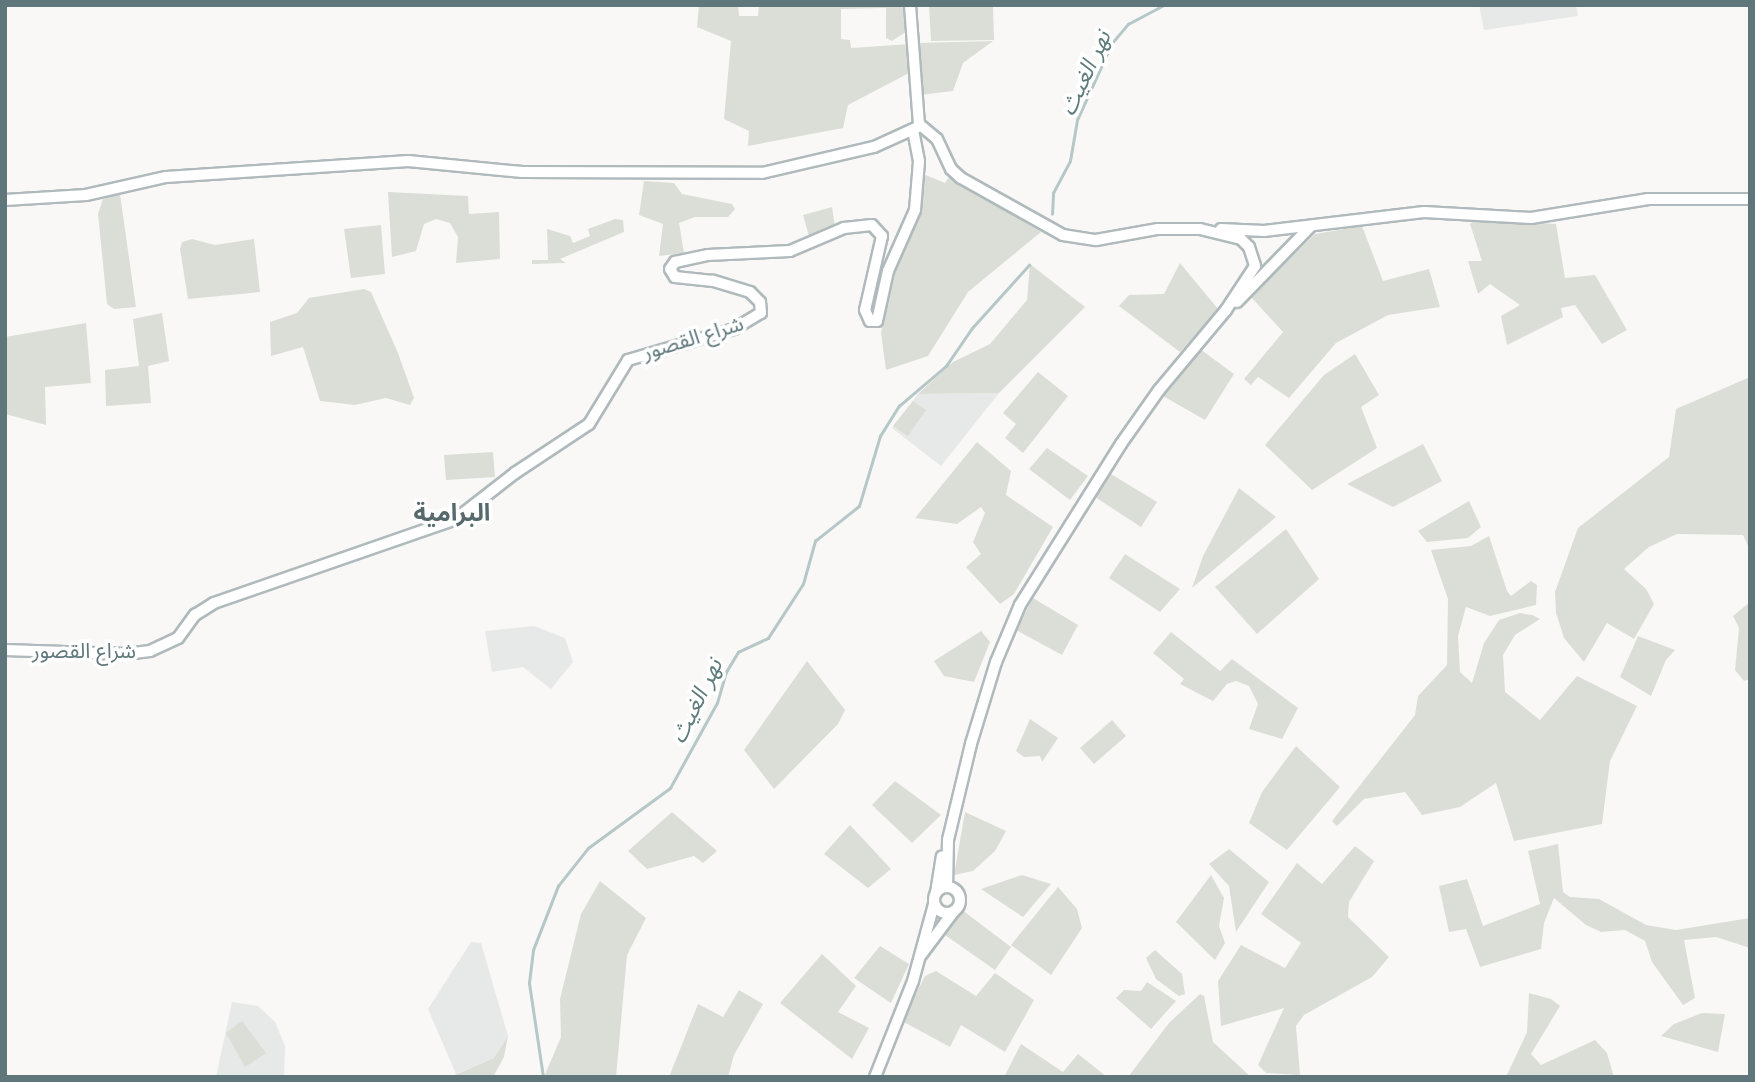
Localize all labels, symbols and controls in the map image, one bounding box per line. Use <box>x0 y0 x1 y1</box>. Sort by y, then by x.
water label: نهر الغيث <box>1053 26 1117 120</box>
street label: شراع القصور <box>640 311 746 365</box>
district label: البرامية <box>414 499 490 527</box>
street label: شراع القصور <box>32 638 136 664</box>
water label: نهر الغيث <box>664 654 728 748</box>

